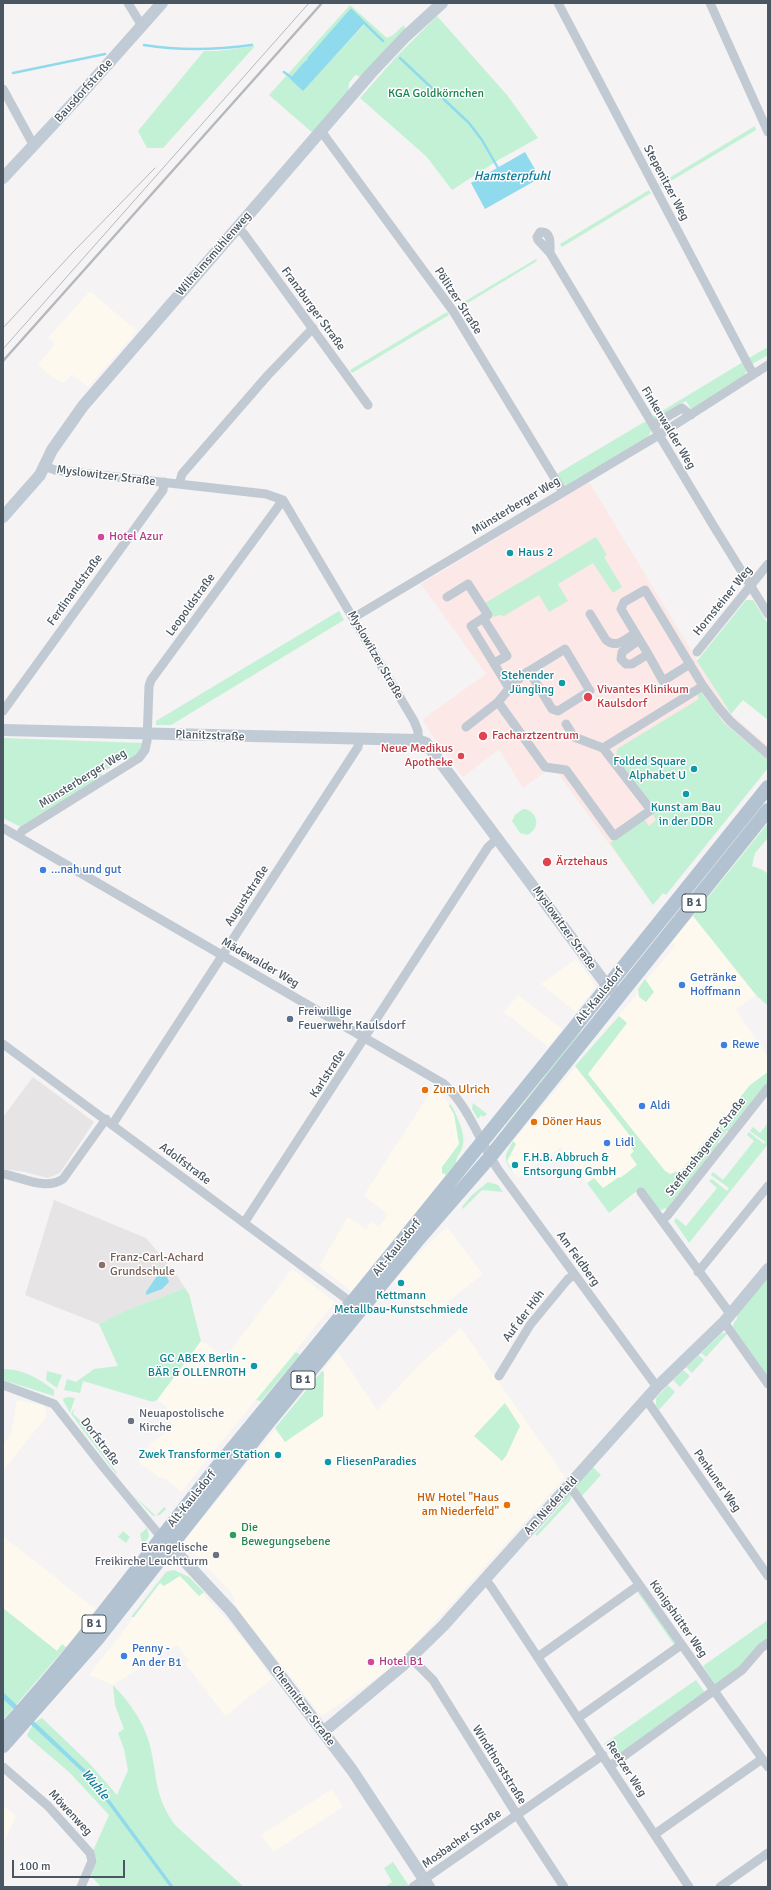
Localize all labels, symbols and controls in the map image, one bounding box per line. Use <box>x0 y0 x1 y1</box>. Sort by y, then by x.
street label: Bausdorfstraße <box>52 56 116 126</box>
park label: KGA Goldkörnchen <box>388 87 484 101</box>
street label: Stepenitzer Weg <box>640 143 692 223</box>
water label: Hamsterpfuhl <box>474 169 550 185</box>
street label: Wilhelmsmühlenweg <box>173 209 255 299</box>
street label: Franzburger Straße <box>278 264 348 354</box>
street label: Pölitzer Straße <box>431 265 485 337</box>
street label: Finkenwalder Weg <box>638 384 698 472</box>
street label: Myslowitzer Straße <box>56 463 156 489</box>
street label: Münsterberger Weg <box>469 474 563 538</box>
place label: Hotel Azur <box>109 530 163 544</box>
marker: Hotel Azur <box>96 532 106 542</box>
place label: Haus 2 <box>518 546 553 560</box>
marker: Haus 2 <box>505 548 515 558</box>
street label: Ferdinandstraße <box>44 551 106 629</box>
street label: Hornsteiner Weg <box>690 563 756 639</box>
street label: Leopoldstraße <box>163 571 219 639</box>
street label: Myslowitzer Straße <box>344 608 406 702</box>
place label: Stehender Jüngling <box>501 669 554 697</box>
marker: Stehender Jüngling <box>557 678 567 688</box>
place label: Vivantes Klinikum Kaulsdorf <box>597 683 689 711</box>
marker: Vivantes Klinikum Kaulsdorf <box>582 691 594 703</box>
street label: Planitzstraße <box>175 728 245 744</box>
place label: Facharztzentrum <box>492 729 579 743</box>
marker: Facharztzentrum <box>477 730 489 742</box>
place label: Neue Medikus Apotheke <box>381 742 453 770</box>
street label: Münsterberger Weg <box>36 746 130 812</box>
marker: Neue Medikus Apotheke <box>456 751 466 761</box>
place label: Folded Square Alphabet U <box>613 755 686 783</box>
marker: Folded Square Alphabet U <box>689 764 699 774</box>
marker: Kunst am Bau in der DDR <box>681 789 691 799</box>
place label: Kunst am Bau in der DDR <box>651 801 721 829</box>
place label: Ärztehaus <box>556 855 608 869</box>
marker: Ärztehaus <box>541 856 553 868</box>
place label: ...nah und gut <box>51 863 121 877</box>
street label: Auguststraße <box>222 863 272 929</box>
marker: ...nah und gut <box>38 865 48 875</box>
street label: Myslowitzer Straße <box>529 884 599 972</box>
road number: B 1 <box>682 894 706 912</box>
street label: Mädewalder Weg <box>219 935 301 991</box>
street label: Alt-Kaulsdorf <box>573 965 627 1027</box>
place label: Getränke Hoffmann <box>690 971 741 999</box>
marker: Getränke Hoffmann <box>677 980 687 990</box>
place label: Freiwillige Feuerwehr Kaulsdorf <box>298 1005 405 1033</box>
marker: Freiwillige Feuerwehr Kaulsdorf <box>285 1014 295 1024</box>
place label: Rewe <box>732 1038 759 1052</box>
marker: Rewe <box>719 1040 729 1050</box>
street label: Karlstraße <box>307 1047 349 1101</box>
place label: Zum Ulrich <box>433 1083 490 1097</box>
marker: Zum Ulrich <box>420 1085 430 1095</box>
street label: Steffenshagener Straße <box>663 1095 749 1199</box>
place label: Aldi <box>650 1099 670 1113</box>
marker: Aldi <box>637 1101 647 1111</box>
place label: Döner Haus <box>542 1115 602 1129</box>
marker: Döner Haus <box>529 1117 539 1127</box>
place label: Lidl <box>615 1136 634 1150</box>
marker: Lidl <box>602 1138 612 1148</box>
street label: Adolfstraße <box>156 1140 214 1188</box>
place label: F.H.B. Abbruch & Entsorgung GmbH <box>523 1151 616 1179</box>
marker: F.H.B. Abbruch & Entsorgung GmbH <box>510 1160 520 1170</box>
street label: Alt-Kaulsdorf <box>370 1217 424 1279</box>
street label: Am Feldberg <box>553 1229 603 1289</box>
place label: Franz-Carl-Achard Grundschule <box>110 1251 204 1279</box>
marker: Franz-Carl-Achard Grundschule <box>97 1260 107 1270</box>
marker: Kettmann Metallbau-Kunstschmiede <box>396 1278 406 1288</box>
street label: Auf der Höh <box>500 1287 548 1345</box>
place label: Kettmann Metallbau-Kunstschmiede <box>334 1289 468 1317</box>
place label: GC ABEX Berlin - BÄR & OLLENROTH <box>148 1352 246 1380</box>
marker: GC ABEX Berlin - BÄR & OLLENROTH <box>249 1361 259 1371</box>
road number: B 1 <box>291 1371 315 1389</box>
place label: Neuapostolische Kirche <box>139 1407 224 1435</box>
street label: Dorfstraße <box>77 1415 123 1469</box>
marker: Neuapostolische Kirche <box>126 1416 136 1426</box>
street label: Penkuner Weg <box>690 1447 744 1515</box>
place label: Zwek Transformer Station <box>139 1448 270 1462</box>
marker: Zwek Transformer Station <box>273 1450 283 1460</box>
place label: FliesenParadies <box>336 1455 417 1469</box>
marker: FliesenParadies <box>323 1457 333 1467</box>
street label: Alt-Kaulsdorf <box>165 1468 219 1530</box>
street label: Am Niederfeld <box>521 1474 581 1538</box>
place label: HW Hotel "Haus am Niederfeld" <box>417 1491 499 1519</box>
marker: HW Hotel "Haus am Niederfeld" <box>502 1500 512 1510</box>
place label: Die Bewegungsebene <box>241 1521 331 1549</box>
marker: Die Bewegungsebene <box>228 1530 238 1540</box>
place label: Evangelische Freikirche Leuchtturm <box>95 1541 208 1569</box>
marker: Evangelische Freikirche Leuchtturm <box>211 1550 221 1560</box>
street label: Königshütter Weg <box>646 1578 710 1660</box>
road number: B 1 <box>82 1615 106 1633</box>
place label: Penny - An der B1 <box>132 1642 182 1670</box>
marker: Penny - An der B1 <box>119 1651 129 1661</box>
place label: Hotel B1 <box>379 1655 423 1669</box>
marker: Hotel B1 <box>366 1657 376 1667</box>
street label: Chemnitzer Straße <box>268 1663 338 1749</box>
street label: Windthorststraße <box>469 1723 529 1807</box>
street label: Reetzer Weg <box>603 1738 649 1800</box>
water label: Wuhle <box>78 1767 112 1803</box>
street label: Möwenweg <box>45 1787 95 1839</box>
street label: Mosbacher Straße <box>420 1806 504 1872</box>
scale bar <box>14 1852 127 1878</box>
text: 100 m <box>19 1859 51 1874</box>

